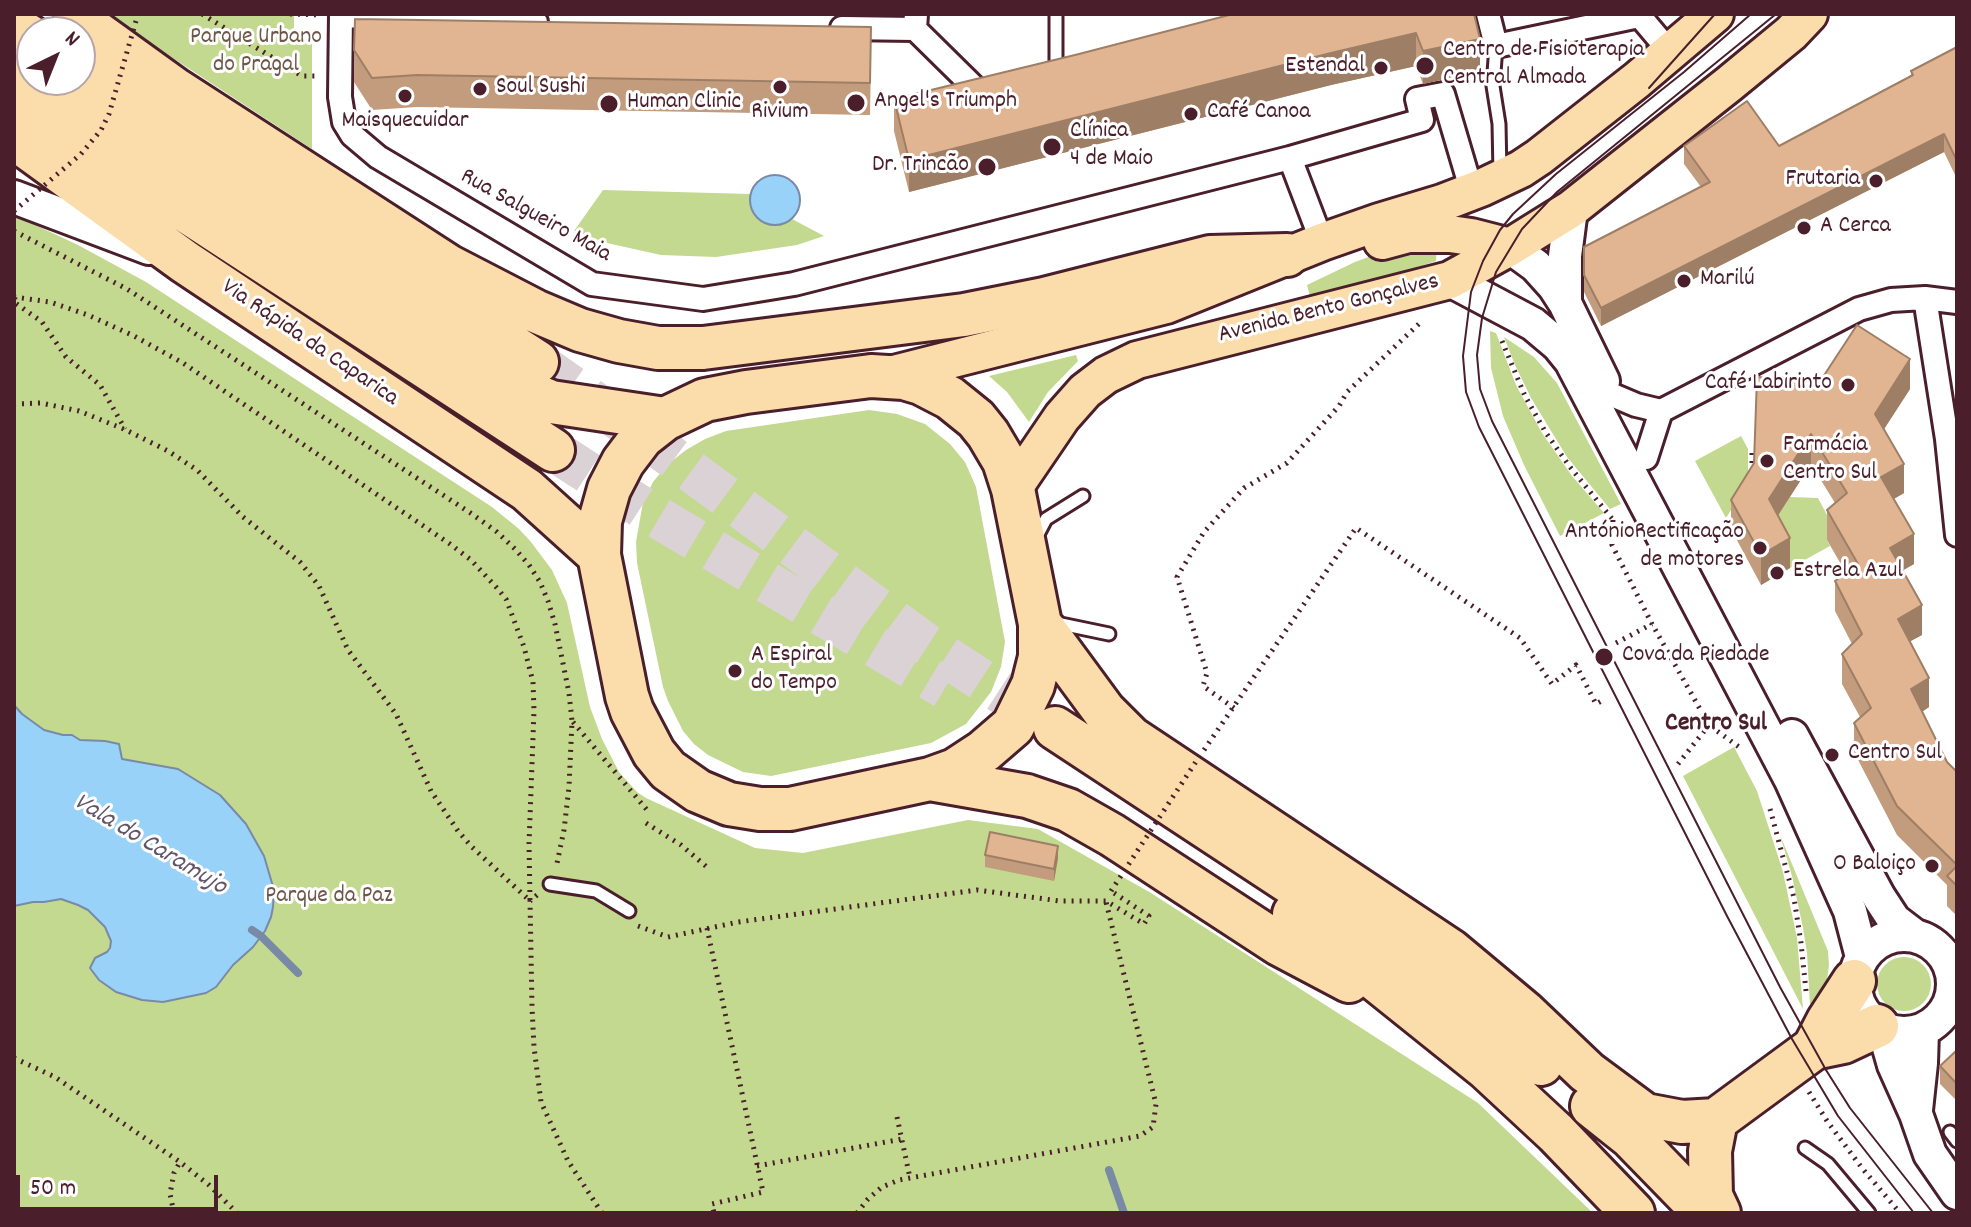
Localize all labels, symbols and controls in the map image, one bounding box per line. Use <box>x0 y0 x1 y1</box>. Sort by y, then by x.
north arrow <box>16 16 96 96</box>
text: N <box>57 25 86 55</box>
park label: Parque Urbano do Pragal <box>190 25 322 81</box>
place label: Centro de Fisioterapia Central Almada <box>1443 38 1644 94</box>
place label: Estendal <box>1285 54 1365 82</box>
marker: Centro de Fisioterapia Central Almada <box>1414 55 1436 77</box>
marker: Estendal <box>1372 59 1390 77</box>
place label: Soul Sushi <box>496 75 585 103</box>
marker: Rivium <box>771 78 789 96</box>
marker: Soul Sushi <box>471 80 489 98</box>
marker: Maisquecuidar <box>396 87 414 105</box>
place label: Angel's Triumph <box>874 89 1017 117</box>
place label: Human Clinic <box>627 90 741 118</box>
marker: Angel's Triumph <box>845 92 867 114</box>
marker: Human Clinic <box>598 93 620 115</box>
place label: Rivium <box>751 100 809 128</box>
place label: Café Canoa <box>1207 100 1311 128</box>
marker: Café Canoa <box>1182 105 1200 123</box>
place label: Maisquecuidar <box>341 109 469 137</box>
place label: Clínica 4 de Maio <box>1070 119 1153 175</box>
marker: Clínica 4 de Maio <box>1041 136 1063 158</box>
place label: Dr. Trincão <box>872 153 969 181</box>
marker: Dr. Trincão <box>976 156 998 178</box>
street label: Rua Salgueiro Maia <box>454 164 616 270</box>
place label: Frutaria <box>1785 167 1860 195</box>
marker: Frutaria <box>1867 172 1885 190</box>
place label: A Cerca <box>1820 214 1891 242</box>
marker: A Cerca <box>1795 219 1813 237</box>
place label: Marilú <box>1700 267 1755 295</box>
street label: Avenida Bento Gonçalves <box>1216 269 1442 351</box>
marker: Marilú <box>1675 272 1693 290</box>
street label: Via Rápida da Caparica <box>215 274 403 414</box>
place label: Café Labirinto <box>1705 371 1832 399</box>
marker: Café Labirinto <box>1839 376 1857 394</box>
place label: Farmácia Centro Sul <box>1783 433 1877 489</box>
marker: Farmácia Centro Sul <box>1758 452 1776 470</box>
place label: AntónioRectificação de motores <box>1565 520 1744 576</box>
marker: AntónioRectificação de motores <box>1751 539 1769 557</box>
place label: Estrela Azul <box>1793 559 1903 587</box>
marker: Estrela Azul <box>1768 564 1786 582</box>
place label: A Espiral do Tempo <box>751 643 837 699</box>
place label: Cova da Piedade <box>1622 643 1769 671</box>
marker: Cova da Piedade <box>1593 646 1615 668</box>
marker: A Espiral do Tempo <box>726 662 744 680</box>
district label: Centro Sul <box>1665 709 1767 741</box>
place label: Centro Sul <box>1848 741 1942 769</box>
marker: Centro Sul <box>1823 746 1841 764</box>
water label: Vala do Caramujo <box>67 788 231 904</box>
place label: O Baloiço <box>1833 852 1916 880</box>
marker: O Baloiço <box>1923 857 1941 875</box>
park label: Parque da Paz <box>265 884 393 912</box>
scale bar <box>20 1159 222 1209</box>
text: 50 m <box>30 1172 76 1206</box>

